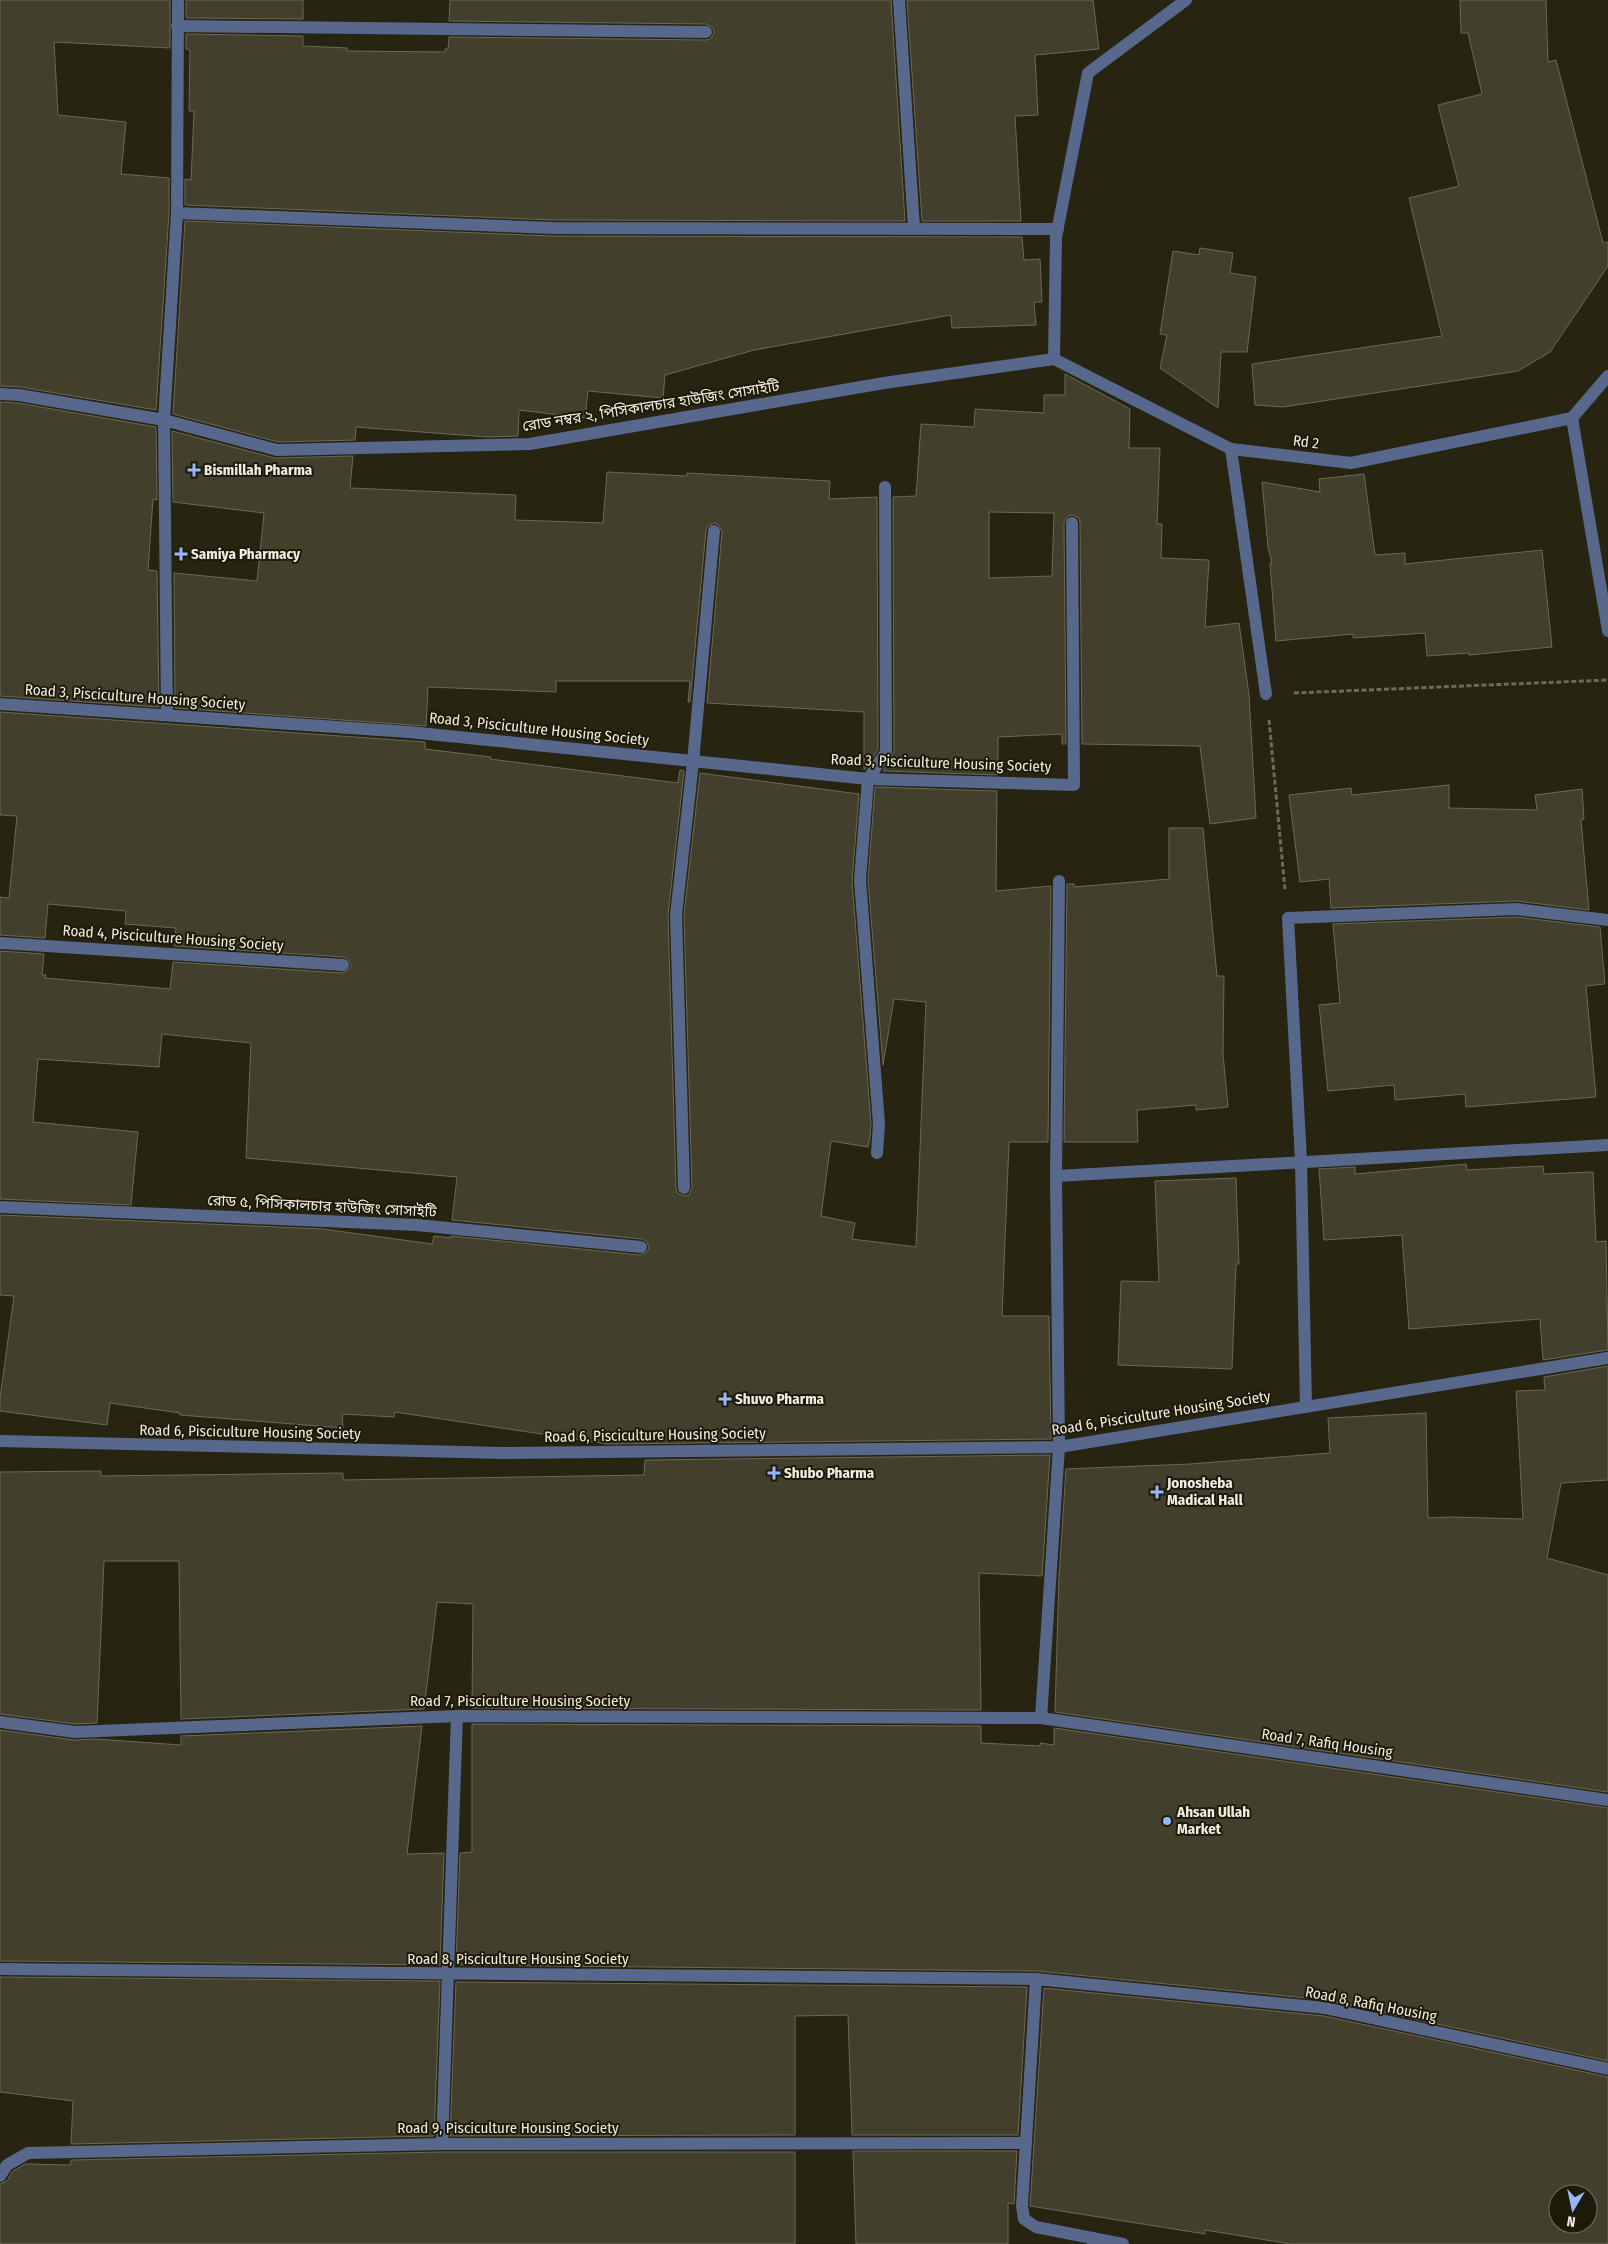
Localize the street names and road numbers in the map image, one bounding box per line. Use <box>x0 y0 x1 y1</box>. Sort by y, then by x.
street label: রোড নম্বর ২, পিসিকালচার হাউজিং সোসাইটি <box>521 377 782 435</box>
street label: Rd 2 <box>1292 431 1320 453</box>
street label: Road 3, Pisciculture Housing Society <box>24 680 246 714</box>
street label: Road 3, Pisciculture Housing Society <box>428 709 650 750</box>
street label: Road 3, Pisciculture Housing Society <box>830 750 1052 776</box>
street label: Road 4, Pisciculture Housing Society <box>62 921 284 955</box>
street label: রোড ৫, পিসিকালচার হাউজিং সোসাইটি <box>207 1191 438 1221</box>
street label: Road 6, Pisciculture Housing Society <box>1050 1387 1272 1439</box>
street label: Road 6, Pisciculture Housing Society <box>139 1421 361 1443</box>
street label: Road 6, Pisciculture Housing Society <box>544 1424 766 1446</box>
street label: Road 7, Pisciculture Housing Society <box>410 1692 630 1710</box>
street label: Road 7, Rafiq Housing <box>1260 1725 1394 1761</box>
street label: Road 8, Pisciculture Housing Society <box>407 1950 629 1968</box>
street label: Road 8, Rafiq Housing <box>1304 1982 1438 2026</box>
street label: Road 9, Pisciculture Housing Society <box>397 2119 619 2137</box>

